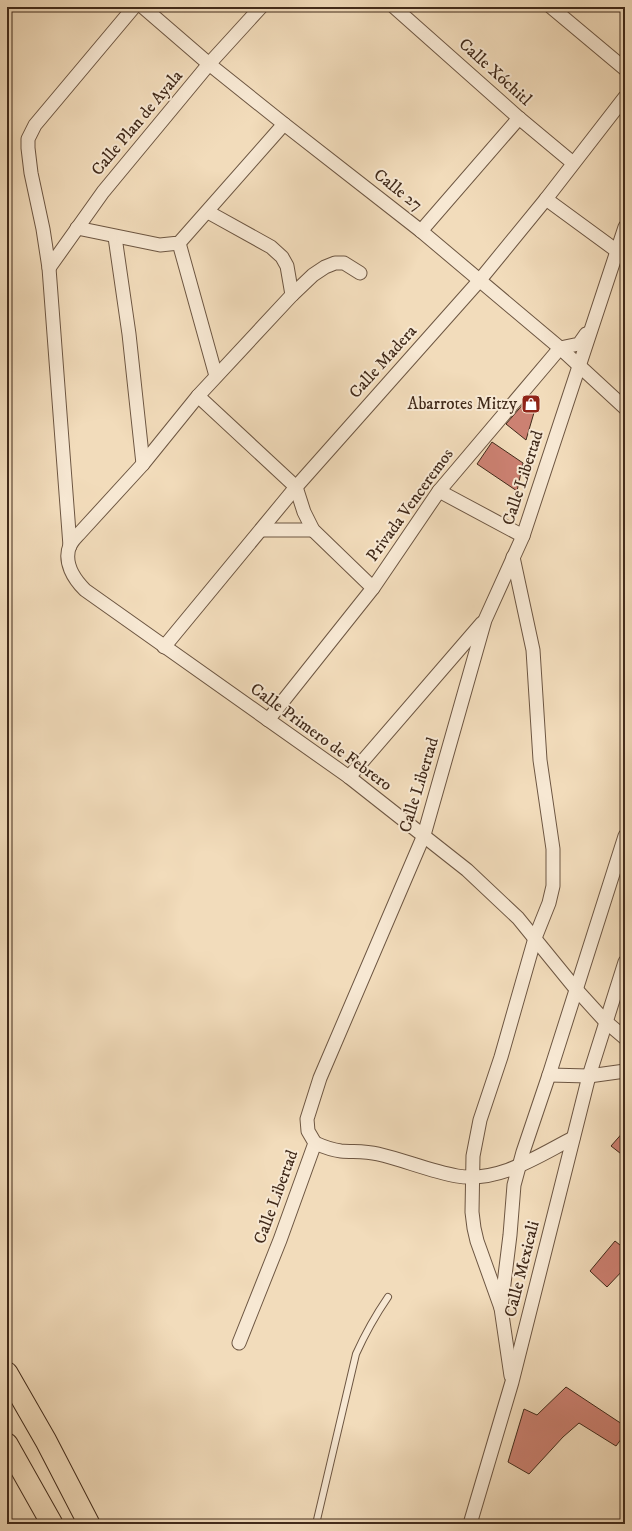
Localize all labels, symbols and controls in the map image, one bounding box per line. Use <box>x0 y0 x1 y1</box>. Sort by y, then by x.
street label: Calle Xóchitl <box>454 33 536 111</box>
street label: Calle Plan de Ayala <box>86 65 188 180</box>
street label: Calle 27 <box>369 164 427 216</box>
street label: Calle Madera <box>344 320 422 403</box>
place label: Abarrotes Mitzy <box>408 393 518 415</box>
shop icon: Abarrotes Mitzy <box>520 393 542 415</box>
street label: Calle Libertad <box>497 427 549 528</box>
street label: Privada Venceremos <box>361 444 459 566</box>
street label: Calle Primero de Febrero <box>246 678 396 796</box>
street label: Calle Libertad <box>394 734 444 835</box>
street label: Calle Libertad <box>249 1146 303 1247</box>
street label: Calle Mexicali <box>499 1219 545 1319</box>

